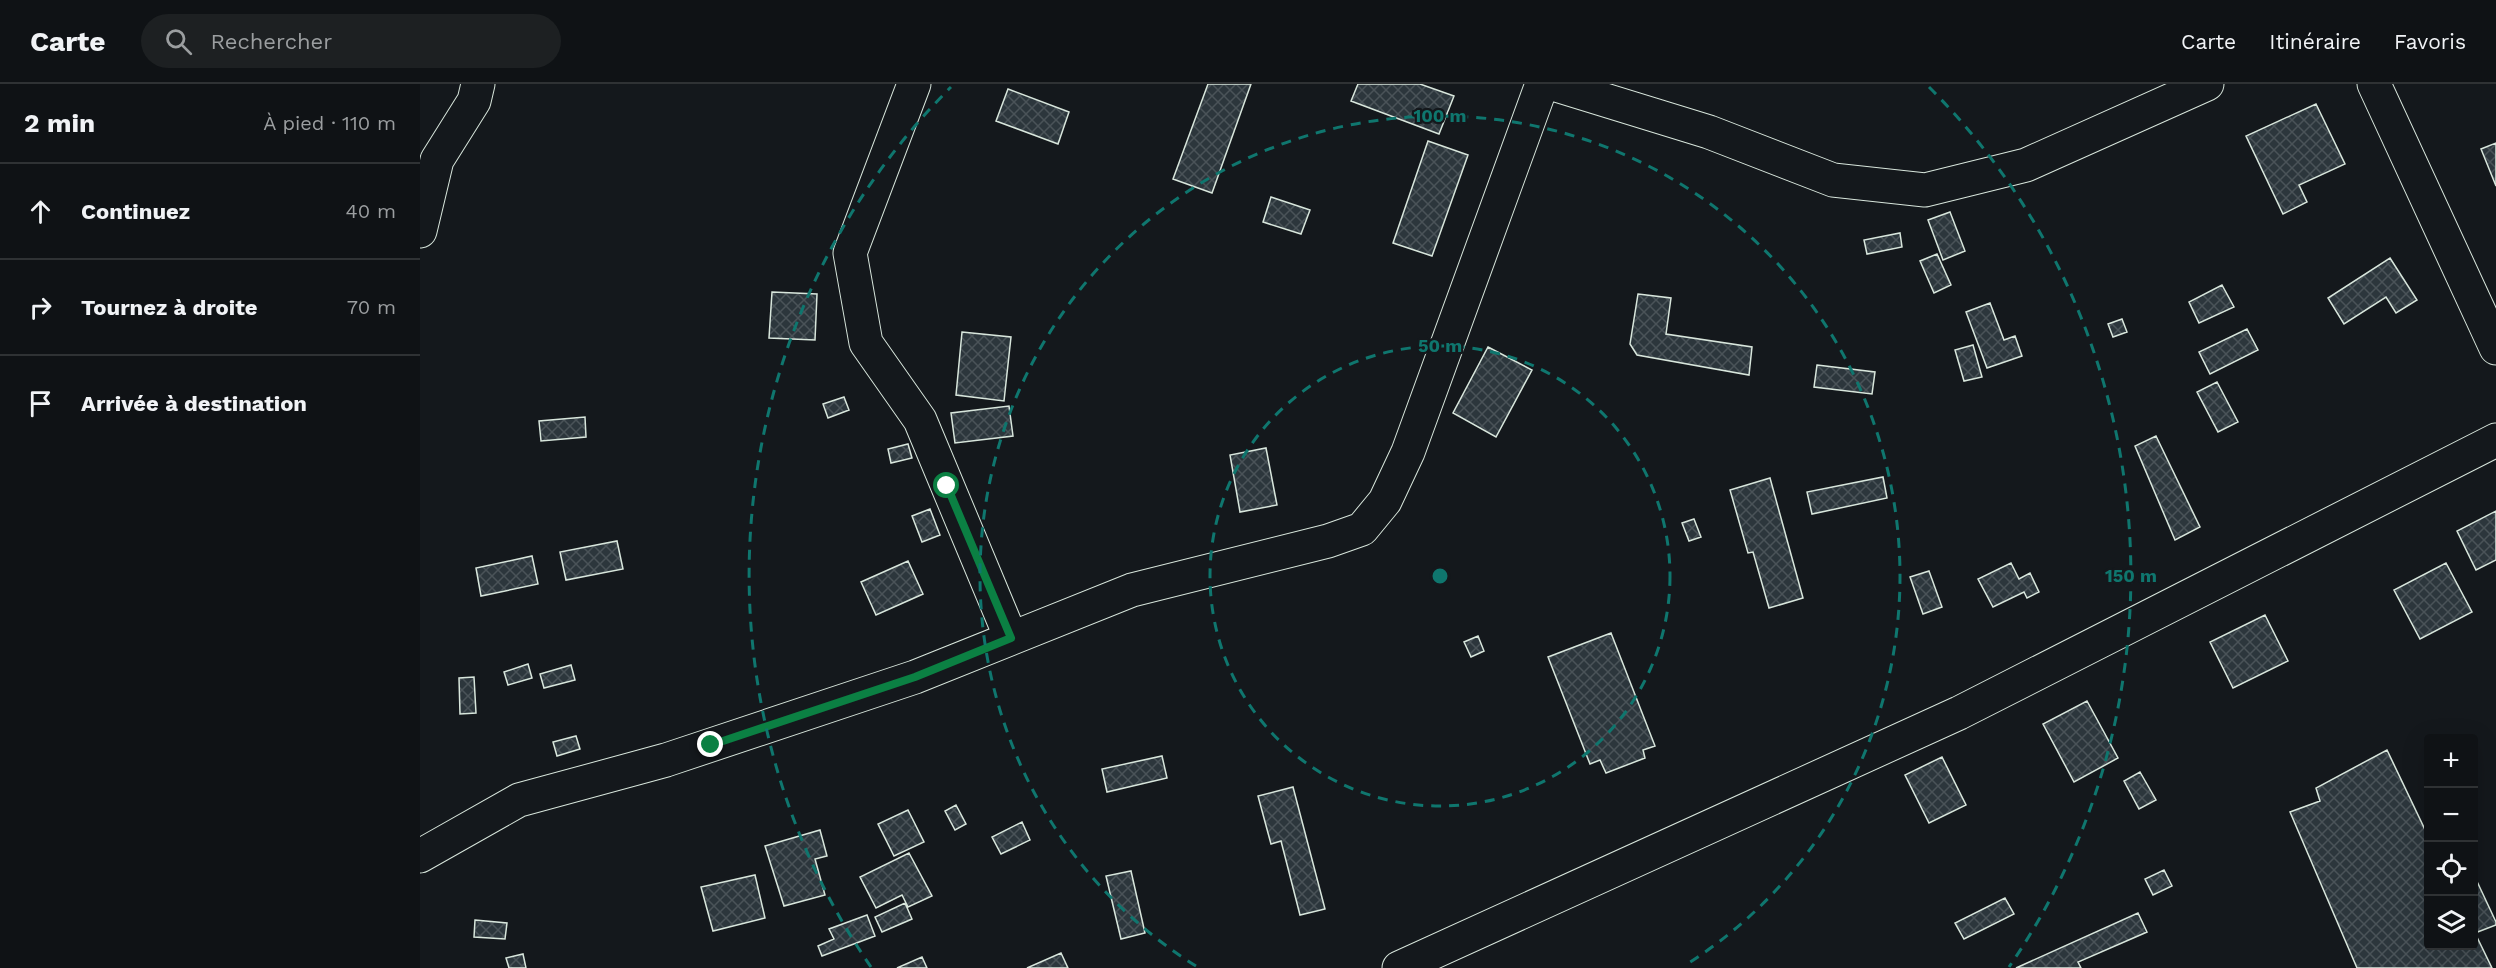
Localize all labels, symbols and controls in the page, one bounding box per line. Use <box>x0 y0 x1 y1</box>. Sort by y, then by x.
search box <box>141 14 561 68</box>
text: Carte <box>30 25 105 58</box>
icon: search <box>162 25 195 58</box>
text: Rechercher <box>210 29 332 54</box>
text: Carte <box>2181 29 2236 54</box>
text: Itinéraire <box>2269 29 2361 54</box>
text: Favoris <box>2394 29 2466 54</box>
text: 100 m <box>1413 105 1467 126</box>
text: 2 min <box>24 108 95 138</box>
text: À pied · 110 m <box>263 111 396 135</box>
icon: ahead <box>24 195 57 228</box>
text: Continuez <box>81 199 190 224</box>
text: 40 m <box>345 199 396 223</box>
icon: right <box>24 291 57 324</box>
text: Tournez à droite <box>81 295 258 320</box>
text: 70 m <box>347 295 396 319</box>
text: 50 m <box>1418 335 1462 356</box>
icon: arrive <box>24 387 57 420</box>
text: Arrivée à destination <box>81 391 307 416</box>
route start <box>933 472 959 498</box>
text: 150 m <box>2105 565 2157 586</box>
centre of rings <box>1430 566 1450 586</box>
route end <box>697 731 723 757</box>
map controls <box>2424 734 2478 950</box>
button: + <box>2424 734 2478 788</box>
button: − <box>2424 788 2478 842</box>
button: locate <box>2424 842 2478 896</box>
button: layers <box>2424 896 2478 950</box>

